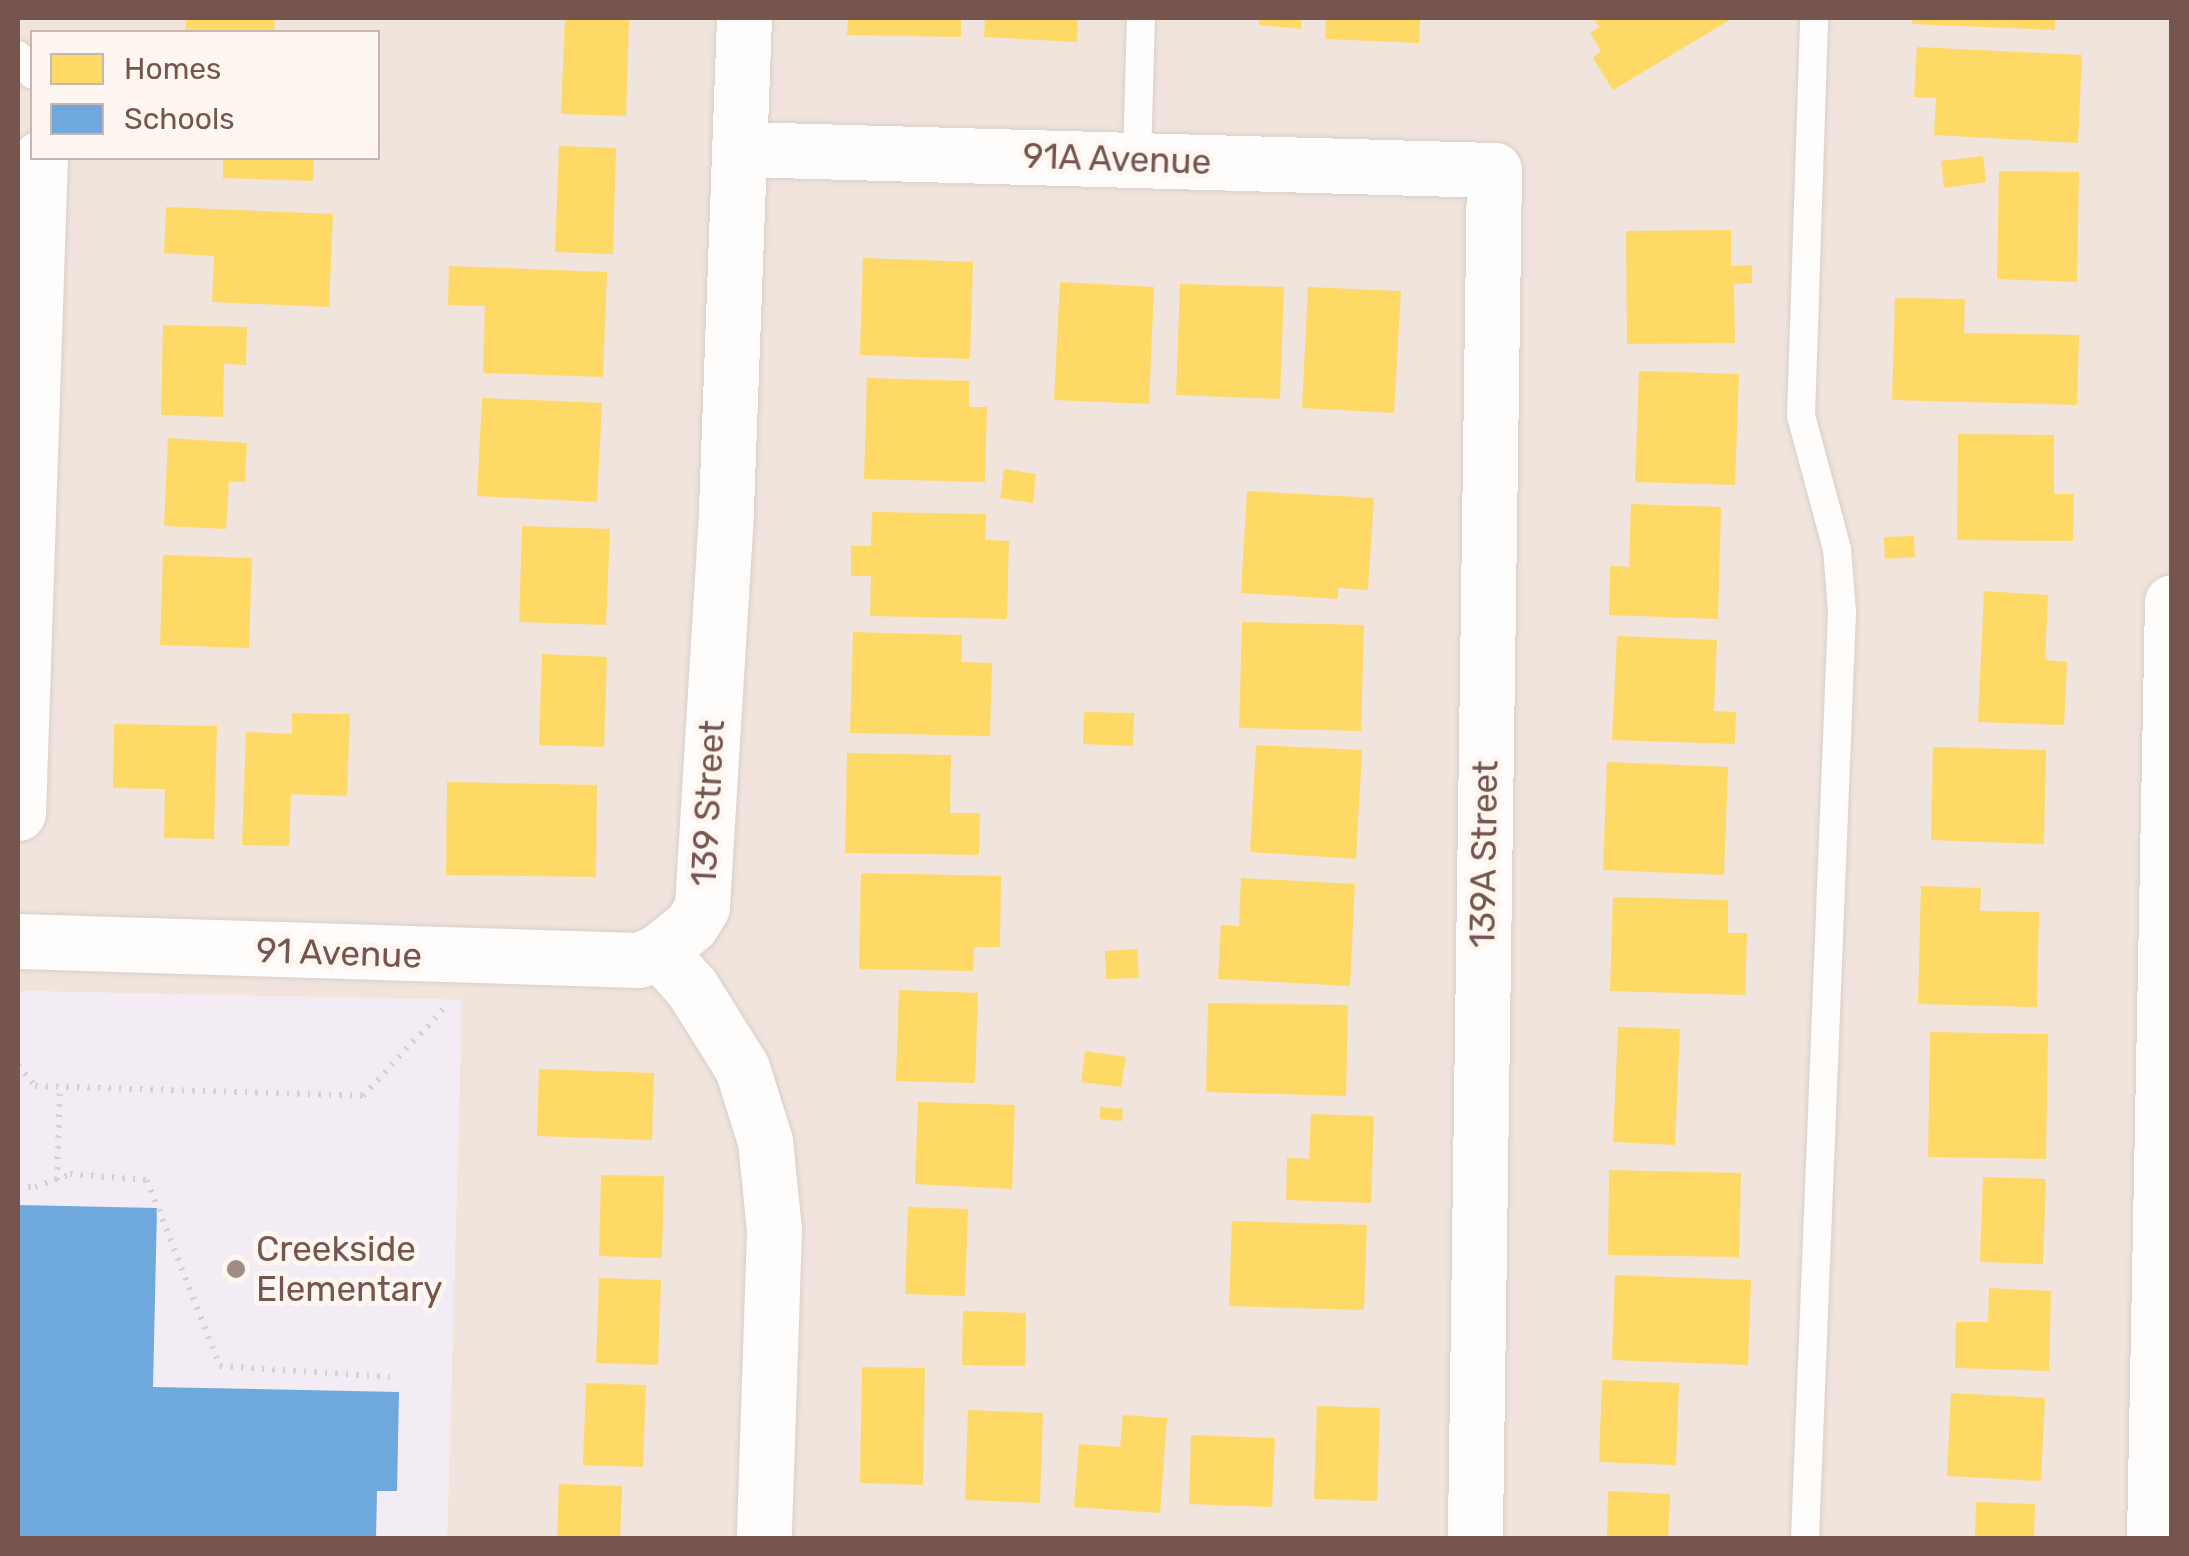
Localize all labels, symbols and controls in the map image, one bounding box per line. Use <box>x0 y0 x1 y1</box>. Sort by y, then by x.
legend <box>30 30 380 160</box>
text: Homes <box>124 51 221 87</box>
text: Schools <box>124 101 235 137</box>
street label: 91A Avenue <box>1021 135 1213 183</box>
street label: 139 Street <box>683 719 733 887</box>
street label: 139A Street <box>1461 759 1507 949</box>
street label: 91 Avenue <box>255 929 423 977</box>
place label: Creekside Elementary <box>256 1228 443 1310</box>
marker: Creekside Elementary <box>225 1258 247 1280</box>

